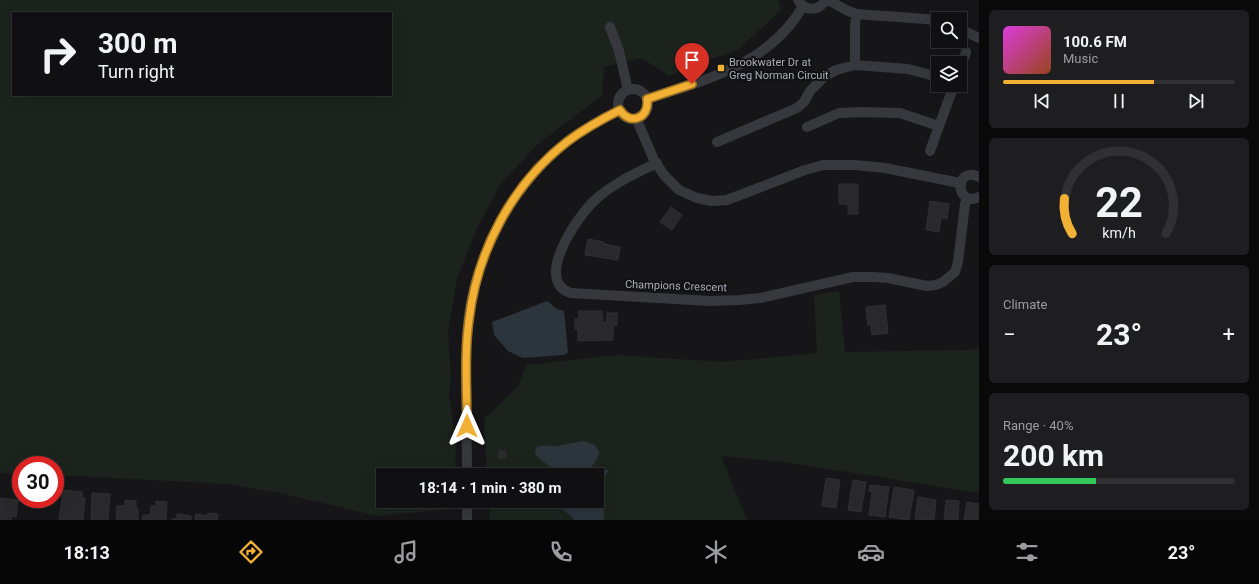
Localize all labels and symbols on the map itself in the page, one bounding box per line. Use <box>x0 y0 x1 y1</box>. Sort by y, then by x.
pin <box>675 43 709 84</box>
place label: Brookwater Dr at Greg Norman Circuit <box>729 56 829 82</box>
marker: Brookwater Dr at Greg Norman Circuit <box>716 63 726 73</box>
street label: Champions Crescent <box>625 278 728 294</box>
position arrow <box>446 405 488 447</box>
speed limit sign: 30 <box>12 456 64 508</box>

